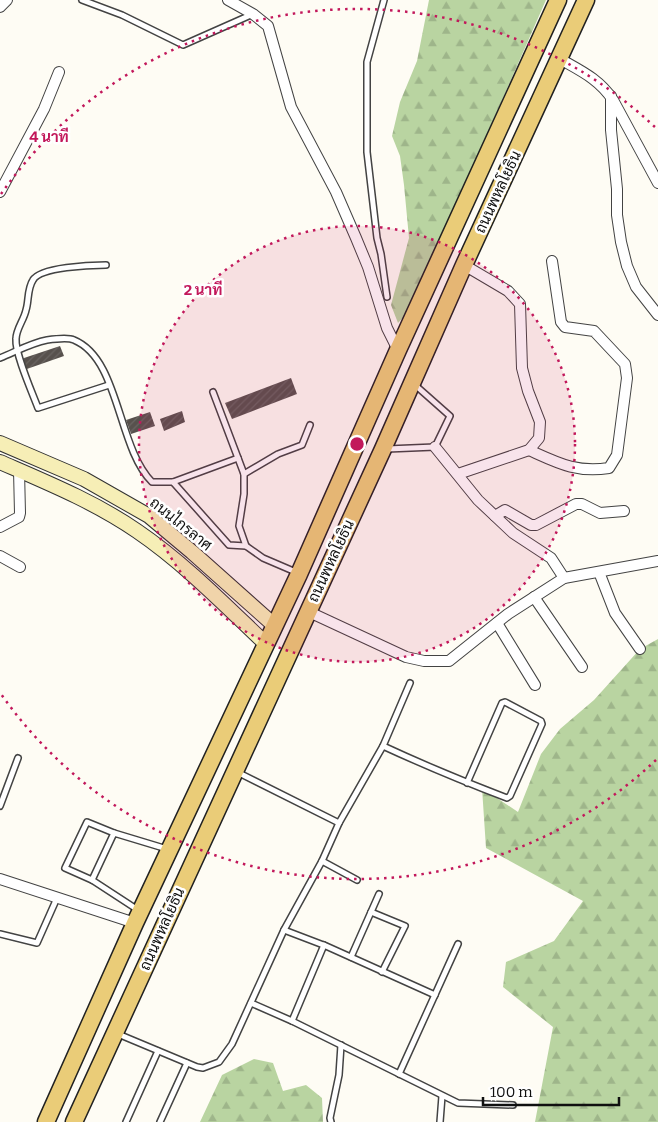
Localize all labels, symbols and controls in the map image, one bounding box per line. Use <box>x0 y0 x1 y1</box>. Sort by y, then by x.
text: 4 นาที <box>29 127 69 146</box>
street label: ถนนพหลโยธิน <box>470 148 525 236</box>
text: 2 นาที <box>184 280 222 299</box>
centre of rings <box>348 435 366 453</box>
street label: ถนนไกรลาศ <box>146 493 216 554</box>
street label: ถนนพหลโยธิน <box>303 517 358 605</box>
street label: ถนนพหลโยธิน <box>135 884 188 973</box>
scale bar <box>483 1074 619 1106</box>
text: 100 m <box>490 1083 533 1101</box>

